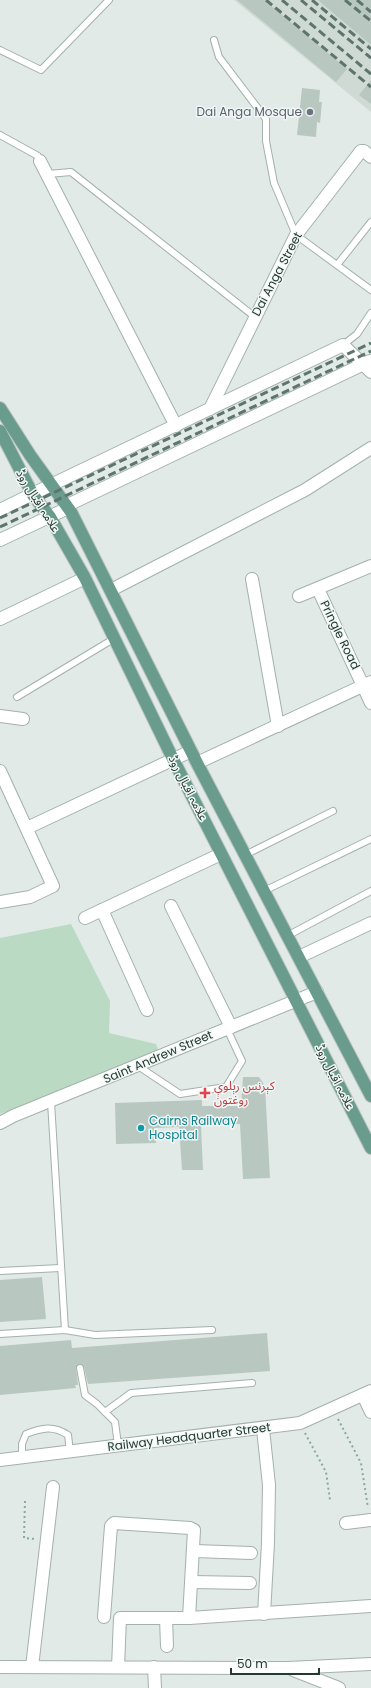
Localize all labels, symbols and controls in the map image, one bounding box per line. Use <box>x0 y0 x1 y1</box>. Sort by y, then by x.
place label: Dai Anga Mosque <box>197 103 302 120</box>
marker: Dai Anga Mosque <box>305 107 315 117</box>
street label: Dai Anga Street <box>247 229 306 319</box>
street label: علامہ اقبال روڈ <box>12 466 65 535</box>
street label: Pringle Road <box>316 597 365 672</box>
street label: علامہ اقبال روڈ <box>165 752 212 823</box>
street label: Saint Andrew Street <box>100 1026 215 1087</box>
street label: علامہ اقبال روڈ <box>312 1041 359 1112</box>
place label: کېرنس رېلوې روغتون <box>214 1077 276 1108</box>
marker: کېرنس رېلوې روغتون <box>199 1087 211 1099</box>
place label: Cairns Railway Hospital <box>149 1112 237 1143</box>
marker: Cairns Railway Hospital <box>136 1123 146 1133</box>
street label: Railway Headquarter Street <box>106 1418 271 1455</box>
scale bar <box>231 1650 319 1676</box>
text: 50 m <box>237 1655 268 1672</box>

